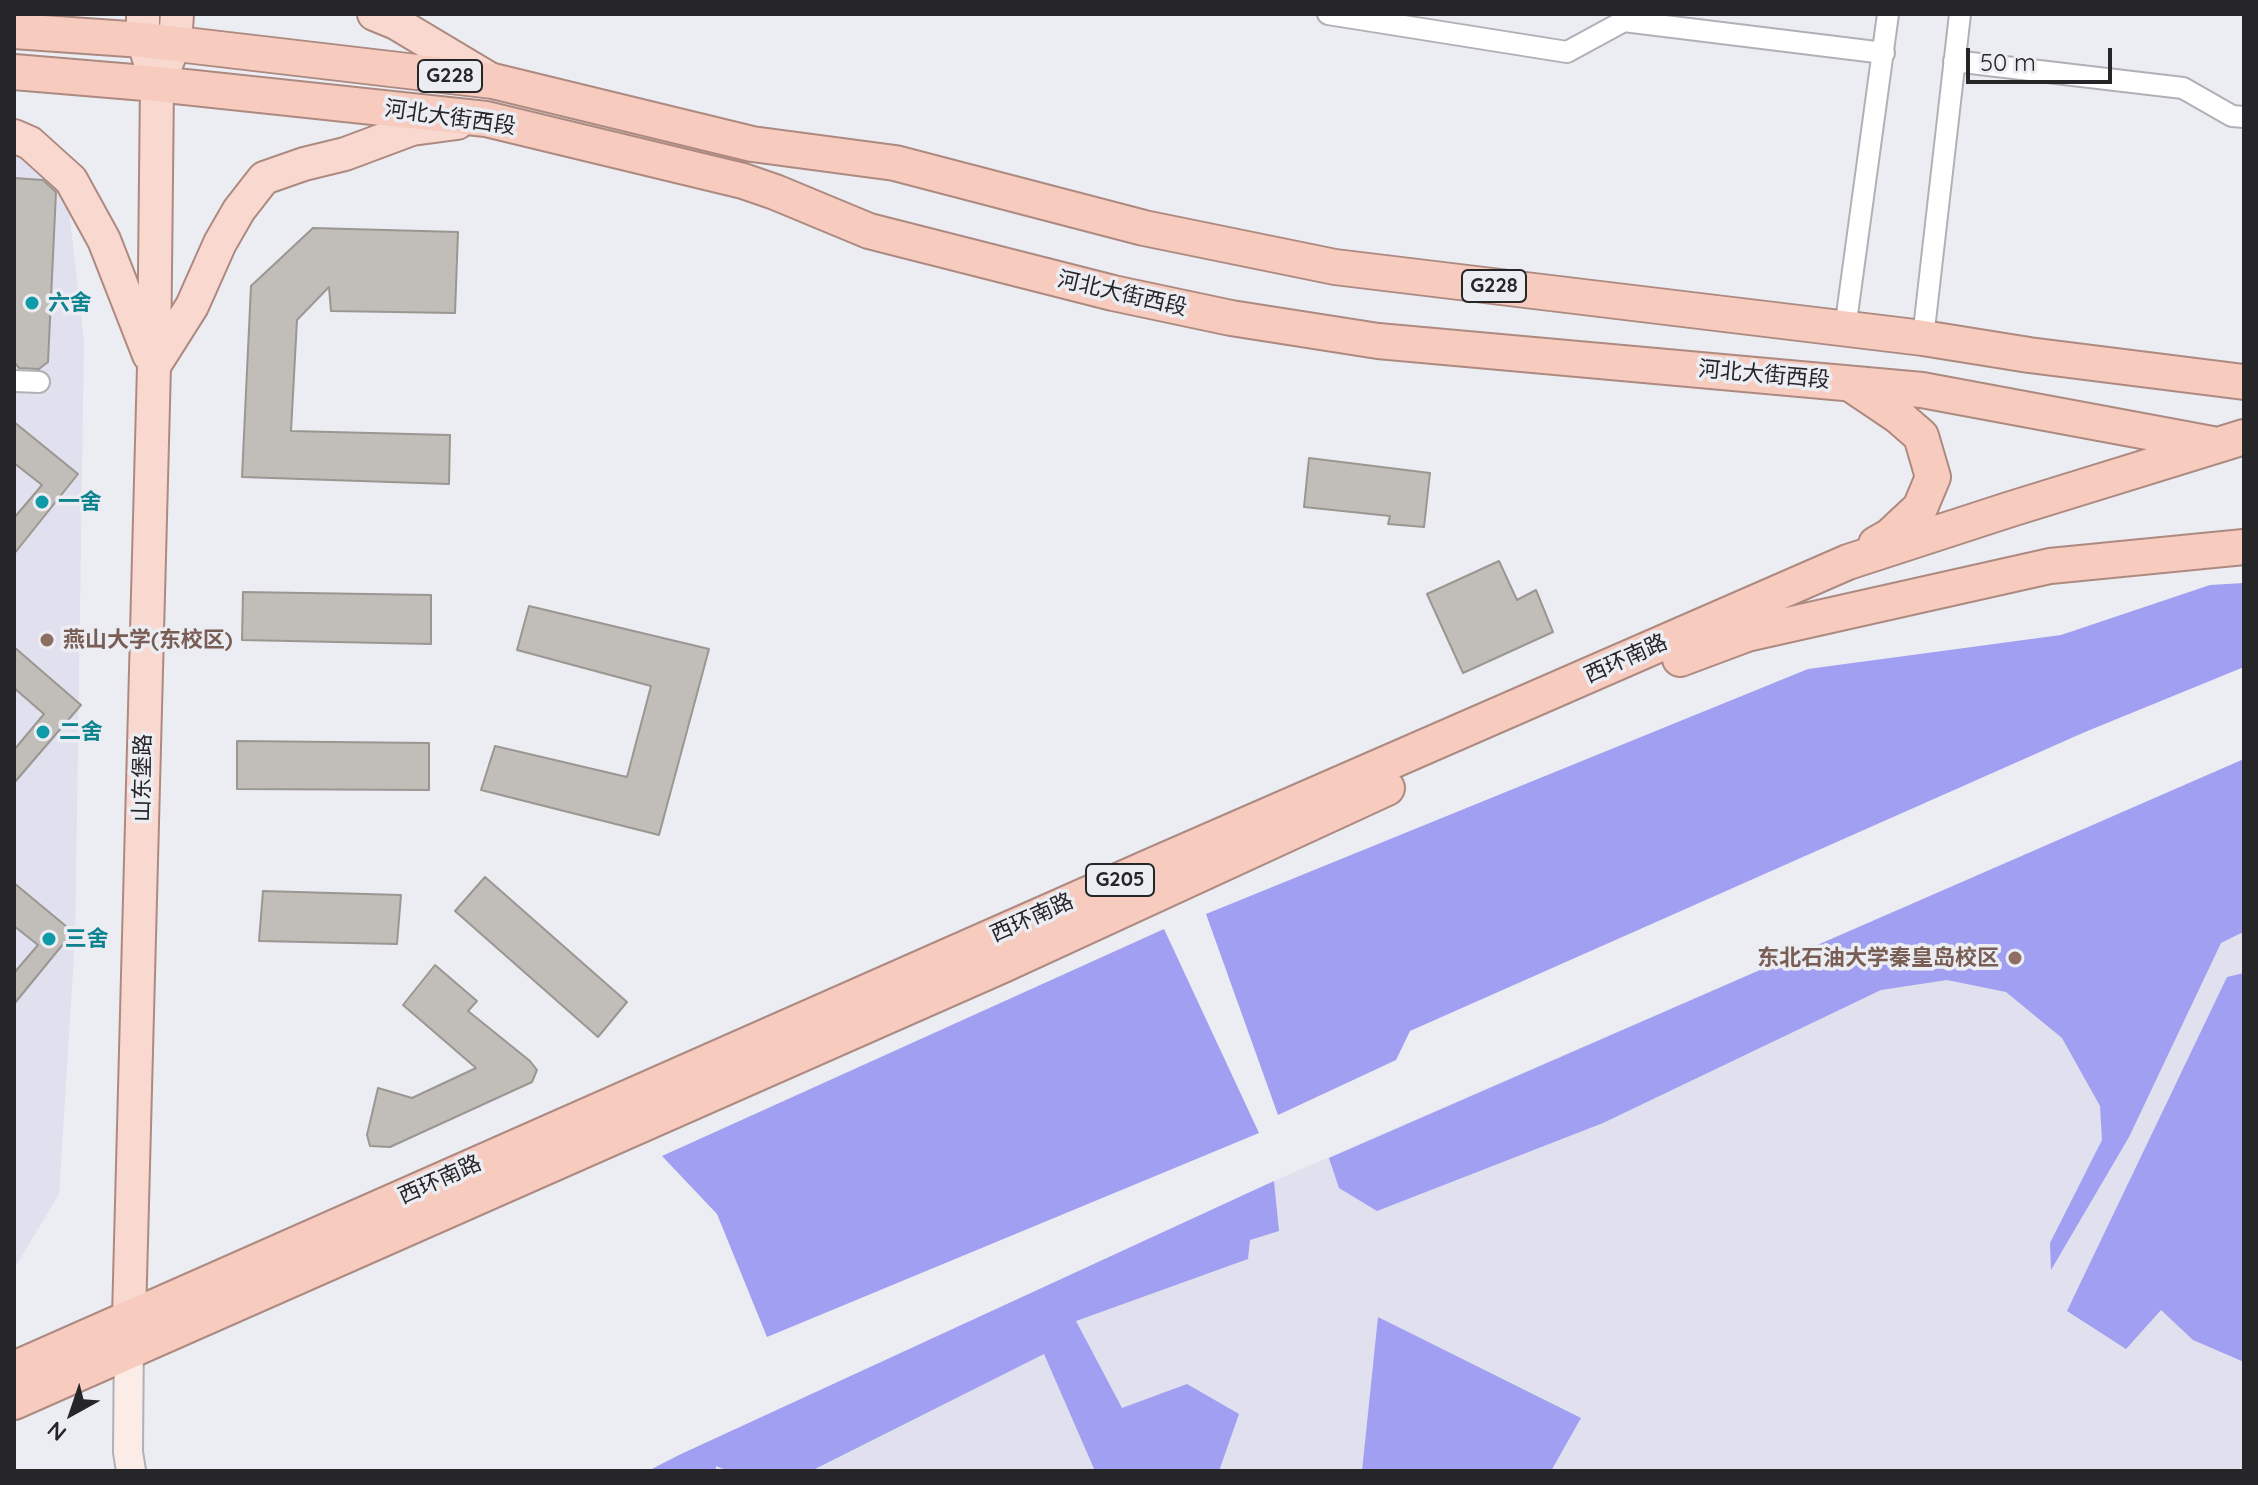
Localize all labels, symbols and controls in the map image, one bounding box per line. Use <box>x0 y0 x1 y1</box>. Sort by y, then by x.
scale bar <box>1970 32 2116 82</box>
text: 50 m <box>1980 47 2036 77</box>
road number: G228 <box>418 60 482 92</box>
street label: 河北大街西段 <box>383 96 517 140</box>
street label: 河北大街西段 <box>1055 266 1189 322</box>
road number: G228 <box>1462 270 1526 302</box>
place label: 六舍 <box>48 290 92 316</box>
marker: 六舍 <box>23 294 41 312</box>
street label: 河北大街西段 <box>1697 356 1831 394</box>
place label: 一舍 <box>58 489 102 515</box>
marker: 一舍 <box>33 493 51 511</box>
place label: 燕山大学(东校区) <box>63 627 233 653</box>
street label: 西环南路 <box>1580 629 1672 689</box>
marker: 燕山大学(东校区) <box>38 631 56 649</box>
place label: 二舍 <box>59 719 103 745</box>
marker: 二舍 <box>34 723 52 741</box>
street label: 山东堡路 <box>129 734 157 822</box>
road number: G205 <box>1086 864 1154 896</box>
street label: 西环南路 <box>986 888 1078 948</box>
place label: 三舍 <box>65 926 109 952</box>
marker: 三舍 <box>40 930 58 948</box>
place label: 东北石油大学秦皇岛校区 <box>1757 945 1999 971</box>
marker: 东北石油大学秦皇岛校区 <box>2006 949 2024 967</box>
street label: 西环南路 <box>394 1150 486 1210</box>
north arrow <box>32 1373 112 1453</box>
text: N <box>41 1415 72 1447</box>

